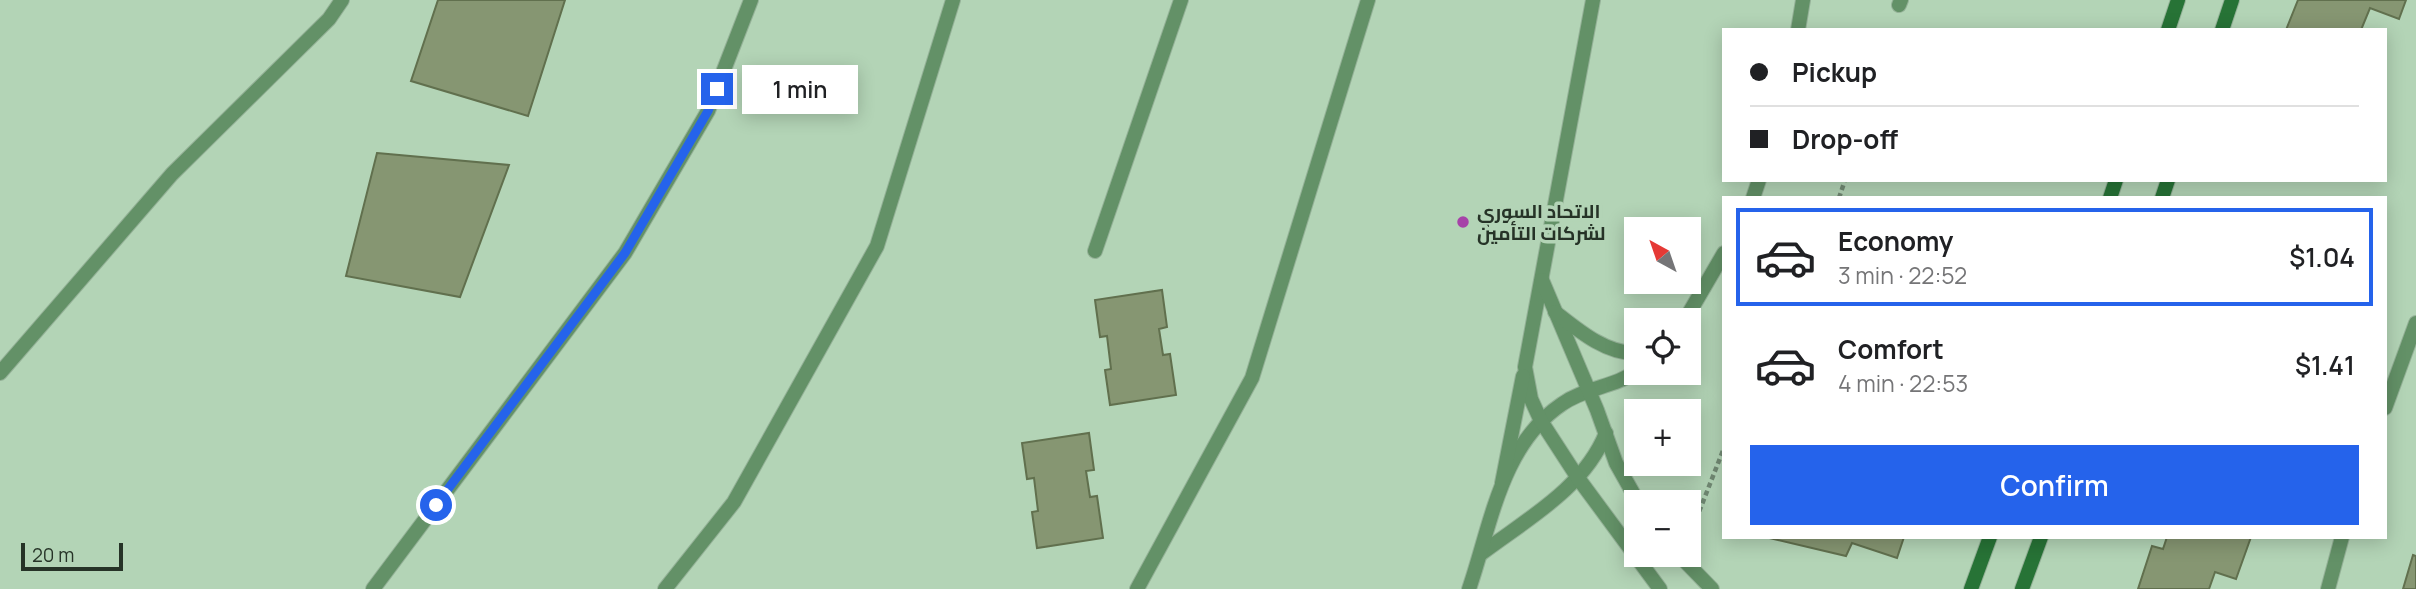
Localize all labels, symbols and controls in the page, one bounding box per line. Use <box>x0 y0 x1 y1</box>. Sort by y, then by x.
text: Pickup <box>1792 54 1877 90</box>
callout: 1 min <box>742 64 857 114</box>
route end <box>701 73 733 105</box>
text: 1 min <box>773 73 827 105</box>
text: Drop-off <box>1792 121 1898 157</box>
place label: الاتحاد السوري لشركات التأمين <box>1477 198 1606 246</box>
marker: الاتحاد السوري لشركات التأمين <box>1455 214 1471 230</box>
north arrow <box>1624 217 1701 294</box>
map controls <box>1624 217 1701 567</box>
text: Economy <box>1838 223 1953 259</box>
icon: car <box>1754 226 1817 289</box>
text: $1.04 <box>2289 239 2355 275</box>
text: 3 min · 22:52 <box>1838 259 1967 291</box>
button: locate <box>1624 308 1701 385</box>
text: Comfort <box>1838 331 1944 367</box>
icon: car <box>1754 334 1817 397</box>
text: $1.41 <box>2295 347 2355 383</box>
text: 4 min · 22:53 <box>1838 367 1968 399</box>
button: + <box>1624 399 1701 476</box>
button: Confirm <box>1750 445 2359 525</box>
route start <box>420 489 452 521</box>
button: − <box>1624 490 1701 567</box>
scale bar <box>21 540 122 572</box>
text: 20 m <box>32 542 74 568</box>

